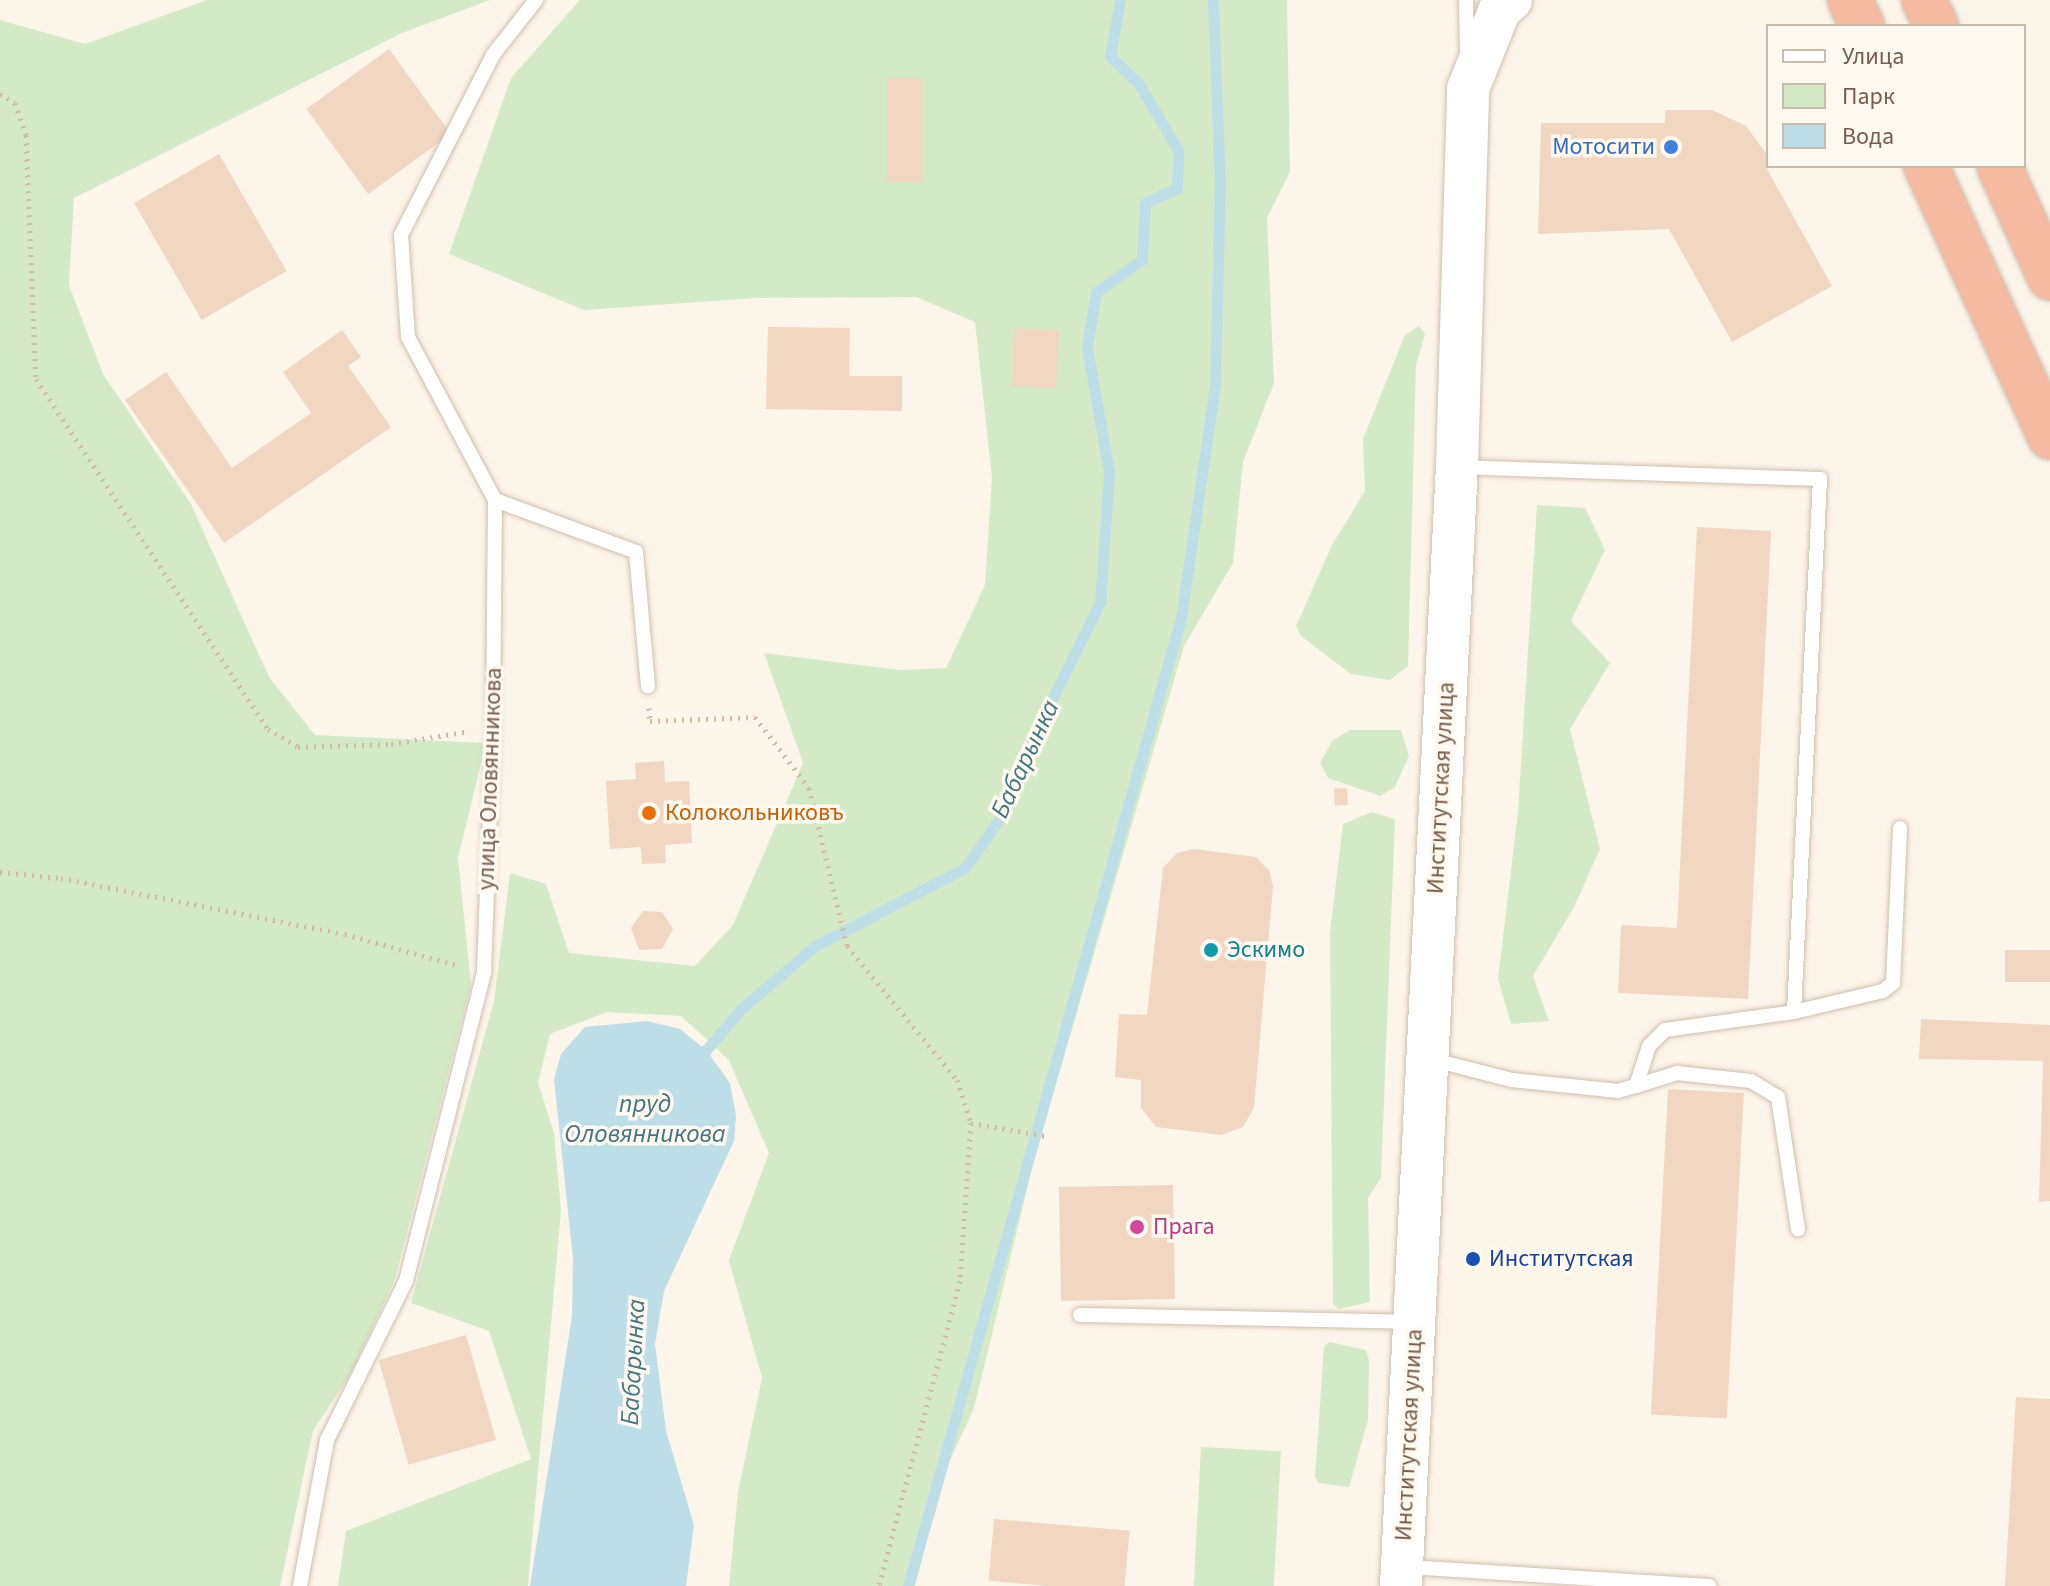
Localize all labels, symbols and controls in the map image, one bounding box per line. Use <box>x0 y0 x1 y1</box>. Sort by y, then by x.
legend <box>1766 24 2026 168</box>
text: Улица <box>1842 39 1904 74</box>
text: Парк <box>1842 79 1895 114</box>
text: Вода <box>1842 119 1894 154</box>
place label: Мотосити <box>1552 133 1655 161</box>
marker: Мотосити <box>1662 138 1680 156</box>
street label: улица Оловянникова <box>472 667 508 891</box>
street label: Институтская улица <box>1421 681 1461 895</box>
water label: Бабарынка <box>984 695 1066 823</box>
place label: Колокольниковъ <box>665 799 844 827</box>
marker: Колокольниковъ <box>640 804 658 822</box>
place label: Эскимо <box>1227 936 1305 964</box>
marker: Эскимо <box>1202 941 1220 959</box>
water label: пруд Оловянникова <box>564 1088 726 1150</box>
place label: Прага <box>1153 1213 1215 1241</box>
marker: Прага <box>1128 1218 1146 1236</box>
place label: Институтская <box>1489 1245 1634 1273</box>
marker: Институтская <box>1464 1250 1482 1268</box>
water label: Бабарынка <box>614 1298 652 1426</box>
street label: Институтская улица <box>1389 1328 1429 1542</box>

